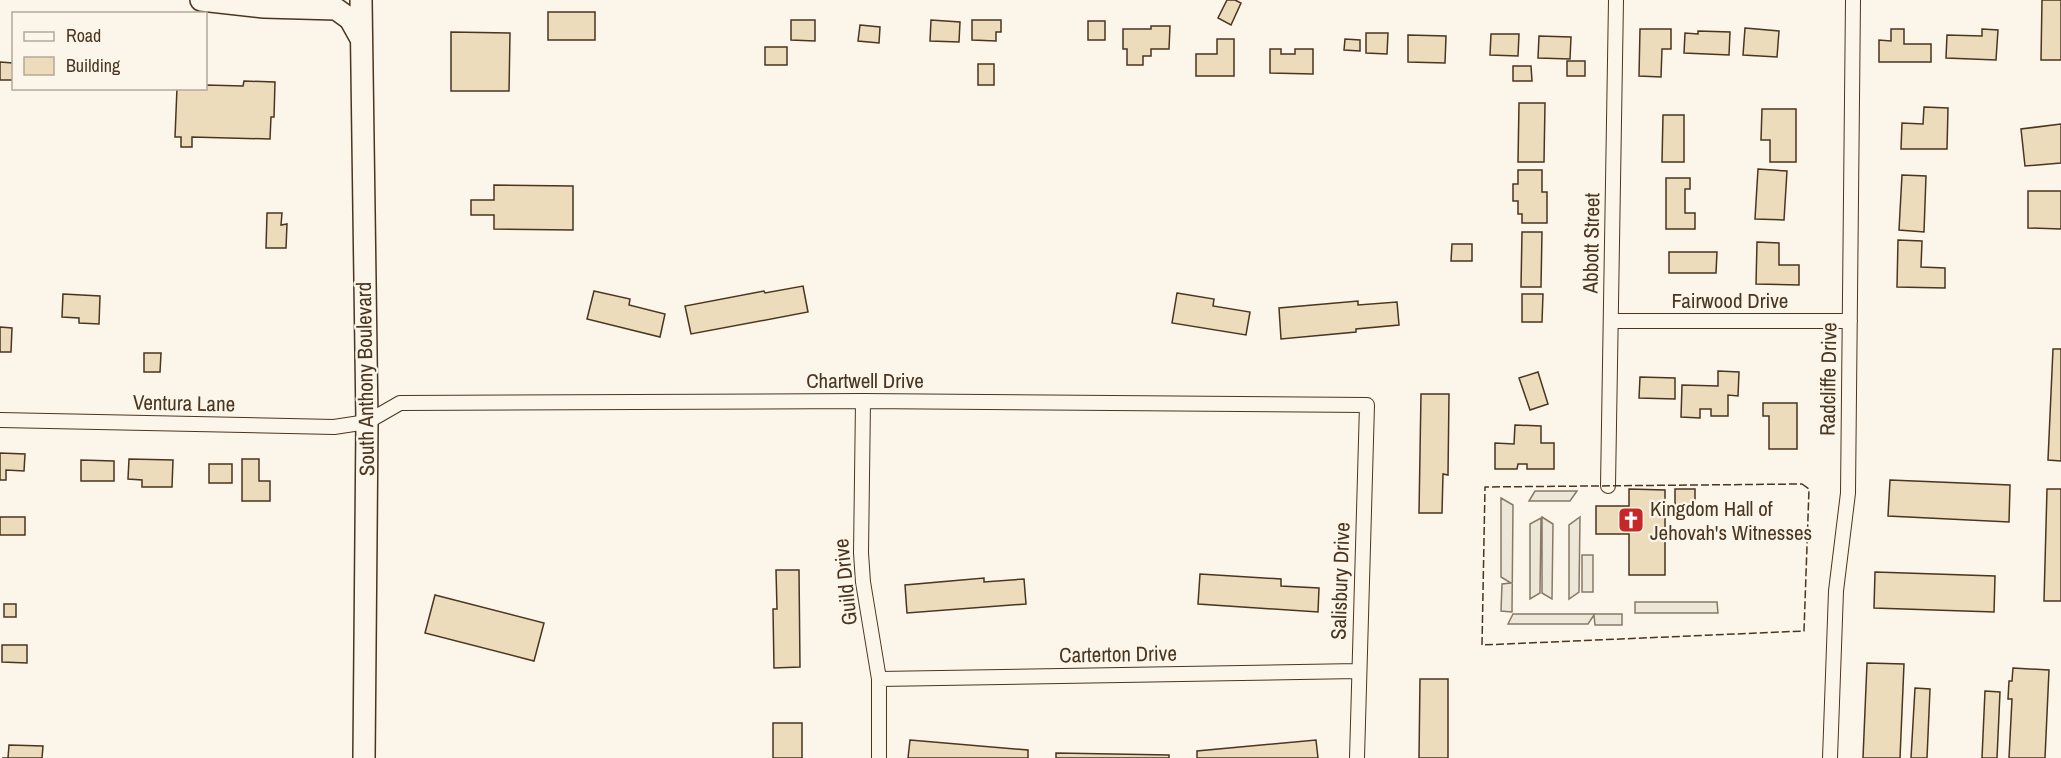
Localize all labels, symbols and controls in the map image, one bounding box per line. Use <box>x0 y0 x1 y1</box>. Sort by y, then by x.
legend <box>12 12 207 90</box>
text: Road <box>66 23 101 48</box>
text: Building <box>66 53 121 78</box>
street label: Abbott Street <box>1576 192 1606 295</box>
street label: South Anthony Boulevard <box>349 282 381 476</box>
street label: Fairwood Drive <box>1672 286 1788 315</box>
street label: Radcliffe Drive <box>1813 322 1843 436</box>
street label: Chartwell Drive <box>806 366 924 395</box>
street label: Ventura Lane <box>133 388 235 418</box>
place label: Kingdom Hall of Jehovah's Witnesses <box>1650 494 1812 547</box>
church icon: Kingdom Hall of Jehovah's Witnesses <box>1616 505 1646 535</box>
street label: Salisbury Drive <box>1323 522 1357 640</box>
street label: Guild Drive <box>826 537 864 627</box>
street label: Carterton Drive <box>1059 638 1177 670</box>

